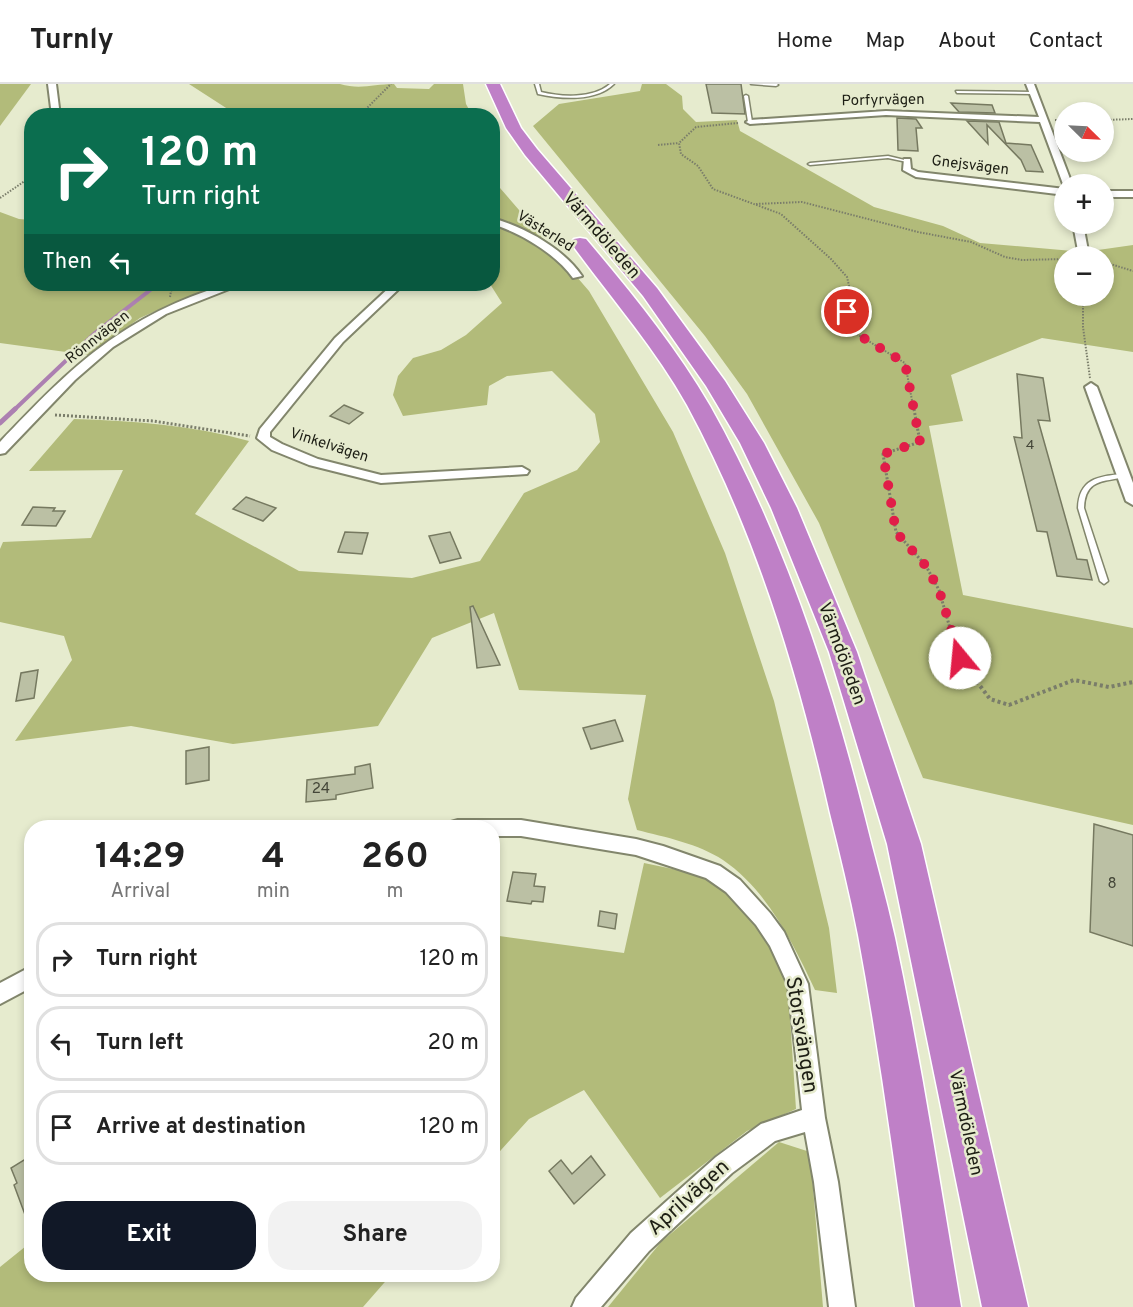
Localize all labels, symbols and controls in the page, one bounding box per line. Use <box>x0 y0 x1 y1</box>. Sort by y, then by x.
text: Turnly <box>30 23 114 59</box>
text: Home <box>777 28 833 55</box>
text: Map <box>866 28 905 55</box>
text: About <box>938 28 996 55</box>
text: Contact <box>1029 28 1103 55</box>
street label: Porfyrvägen <box>841 91 925 111</box>
north arrow <box>1054 102 1114 162</box>
map controls <box>1054 102 1114 306</box>
text: 120 m <box>141 128 258 181</box>
icon: right <box>42 132 120 210</box>
street label: Gnejsvägen <box>930 152 1010 180</box>
button: + <box>1054 174 1114 234</box>
text: Turn right <box>141 180 260 214</box>
street label: Värmdöleden <box>557 188 645 284</box>
street label: Västerled <box>513 207 577 257</box>
icon: left <box>104 246 137 279</box>
button: − <box>1054 246 1114 306</box>
text: Then <box>42 249 92 276</box>
pin <box>821 286 872 337</box>
icon: arrive <box>830 295 863 328</box>
street label: Rönnvägen <box>62 307 134 369</box>
street label: Vinkelvägen <box>287 424 371 468</box>
house number: 4 <box>1026 437 1034 454</box>
street label: Värmdöleden <box>812 600 870 708</box>
position arrow <box>928 626 992 690</box>
house number: 24 <box>312 780 330 799</box>
text: 14:29 <box>95 835 186 881</box>
text: 4 <box>262 835 285 881</box>
text: 260 <box>361 835 429 881</box>
house number: 8 <box>1107 875 1117 894</box>
text: Arrival <box>111 879 170 905</box>
text: min <box>257 879 290 905</box>
text: m <box>386 879 403 905</box>
icon: right <box>45 943 78 976</box>
text: Turn right <box>96 946 198 973</box>
text: 120 m <box>419 946 479 973</box>
street label: Storsvängen <box>778 975 824 1095</box>
icon: left <box>45 1027 78 1060</box>
text: Turn left <box>96 1030 184 1057</box>
text: 20 m <box>428 1030 479 1057</box>
street label: Värmdöleden <box>943 1068 987 1178</box>
icon: arrive <box>45 1111 78 1144</box>
text: Arrive at destination <box>96 1114 306 1141</box>
text: 120 m <box>419 1114 479 1141</box>
street label: Aprilvägen <box>642 1154 736 1242</box>
button: Exit <box>42 1201 256 1270</box>
button: Share <box>268 1201 482 1270</box>

